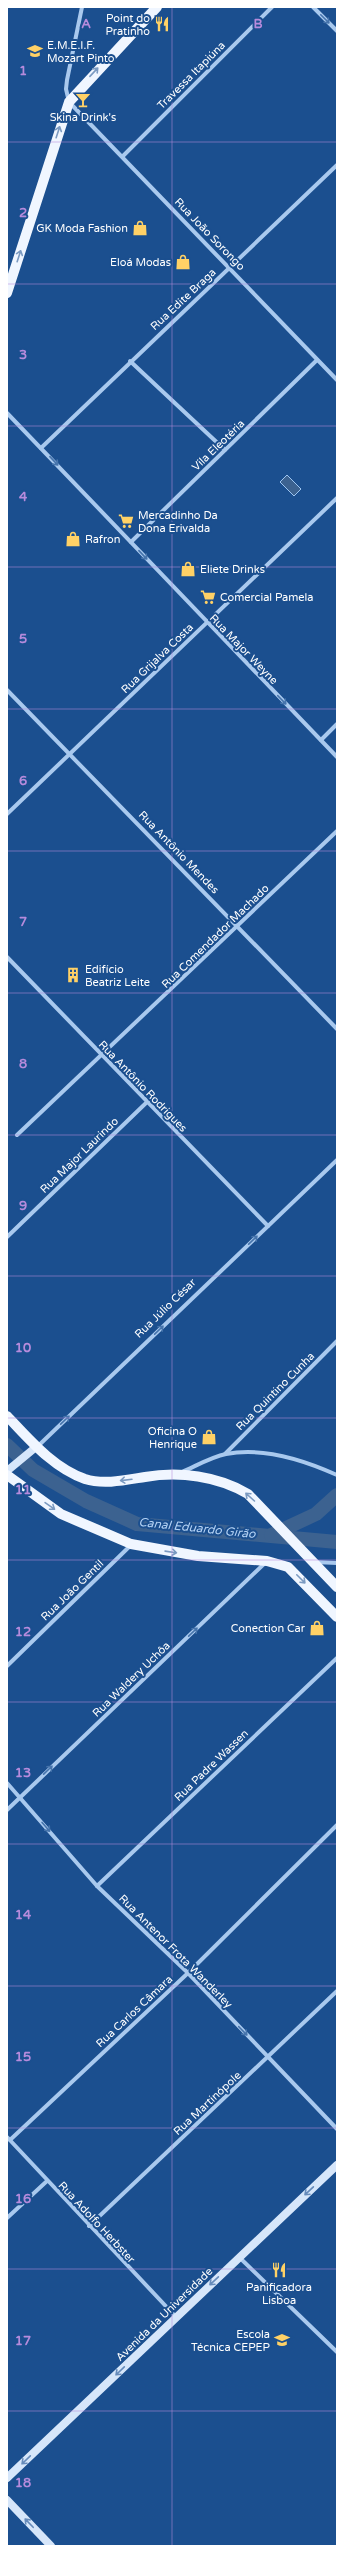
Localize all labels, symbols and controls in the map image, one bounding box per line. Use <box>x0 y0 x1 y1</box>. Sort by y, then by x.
place label: Point do Pratinho <box>105 12 150 38</box>
one-way arrow <box>320 14 330 24</box>
restaurant icon: Point do Pratinho <box>153 15 171 33</box>
text: A <box>81 16 91 32</box>
text: B <box>253 16 263 32</box>
place label: E.M.E.I.F. Mozart Pinto <box>47 39 115 65</box>
street label: Travessa Itapiúna <box>155 39 228 112</box>
school or university icon: E.M.E.I.F. Mozart Pinto <box>26 42 44 60</box>
text: 1 <box>19 63 27 79</box>
one-way arrow <box>89 67 99 77</box>
bar icon: Skina Drink's <box>74 91 92 109</box>
place label: Skina Drink's <box>50 111 116 124</box>
one-way arrow <box>55 126 62 139</box>
street label: Rua João Sorongo <box>172 195 248 273</box>
text: 2 <box>19 205 27 221</box>
shop icon: GK Moda Fashion <box>131 219 149 237</box>
place label: GK Moda Fashion <box>36 222 128 235</box>
one-way arrow <box>16 250 23 263</box>
shop icon: Eloá Modas <box>174 253 192 271</box>
place label: Eloá Modas <box>110 256 171 269</box>
street label: Rua Edite Braga <box>148 266 219 333</box>
text: 3 <box>19 347 27 363</box>
street label: Vila Eleotéria <box>189 417 247 474</box>
one-way arrow <box>49 456 59 466</box>
text: 4 <box>19 489 28 505</box>
place label: Mercadinho Da Dona Erivalda <box>138 509 218 535</box>
supermarket icon: Mercadinho Da Dona Erivalda <box>117 512 135 530</box>
shop icon: Rafron <box>64 530 82 548</box>
place label: Rafron <box>85 533 121 546</box>
one-way arrow <box>139 550 148 561</box>
shop icon: Eliete Drinks <box>179 560 197 578</box>
place label: Eliete Drinks <box>200 563 265 576</box>
supermarket icon: Comercial Pamela <box>199 588 217 606</box>
place label: Comercial Pamela <box>220 591 313 604</box>
street label: Rua Major Weyne <box>207 612 280 687</box>
street label: Rua Grijalva Costa <box>119 621 196 696</box>
text: 5 <box>19 631 27 647</box>
one-way arrow <box>277 695 287 705</box>
text: 6 <box>19 773 27 789</box>
street label: Rua Antônio Mendes <box>136 808 222 896</box>
street label: Rua Comendador Machado <box>159 882 272 991</box>
text: 7 <box>19 914 27 930</box>
place label: Edifício Beatriz Leite <box>85 963 150 989</box>
building icon: Edifício Beatriz Leite <box>64 966 82 984</box>
street label: Rua Antônio Rodrigues <box>96 1038 190 1135</box>
text: 8 <box>19 1056 27 1072</box>
street label: Rua Major Laurindo <box>38 1115 121 1196</box>
text: 9 <box>19 1198 27 1214</box>
one-way arrow <box>248 1236 258 1245</box>
street label: Rua Júlio César <box>132 1275 199 1341</box>
one-way arrow <box>154 1325 164 1335</box>
text: 10 <box>15 1340 31 1356</box>
street label: Rua Quintino Cunha <box>233 1349 317 1433</box>
one-way arrow <box>60 1415 70 1425</box>
place label: Oficina O Henrique <box>148 1425 197 1451</box>
shop icon: Oficina O Henrique <box>200 1428 218 1446</box>
one-way arrow <box>120 1476 133 1484</box>
text: 11 <box>15 1482 31 1498</box>
one-way arrow <box>245 1492 255 1502</box>
one-way arrow <box>45 1502 56 1510</box>
water label: Canal Eduardo Girão <box>138 1515 257 1541</box>
one-way arrow <box>164 1548 177 1556</box>
street label: Rua João Gentil <box>38 1557 106 1623</box>
one-way arrow <box>296 1574 306 1584</box>
shop icon: Conection Car <box>308 1619 326 1637</box>
place label: Conection Car <box>231 1622 306 1635</box>
text: 12 <box>15 1624 31 1640</box>
one-way arrow <box>188 1627 198 1637</box>
street label: Rua Waldery Uchôa <box>90 1639 173 1720</box>
street label: Rua Padre Wassen <box>172 1727 251 1804</box>
text: 13 <box>15 1765 31 1781</box>
one-way arrow <box>43 1765 53 1775</box>
one-way arrow <box>41 1821 50 1831</box>
street label: Rua Antenor Frota Wanderley <box>116 1892 235 2011</box>
text: 14 <box>15 1907 32 1923</box>
street label: Rua Carlos Câmara <box>93 1973 175 2050</box>
one-way arrow <box>238 2026 248 2036</box>
text: 15 <box>15 2049 31 2065</box>
street label: Rua Martinópole <box>171 2069 244 2138</box>
street label: Rua Adolfo Herbster <box>55 2179 138 2266</box>
one-way arrow <box>304 2187 314 2196</box>
text: 16 <box>15 2191 31 2207</box>
restaurant icon: Panificadora Lisboa <box>270 2261 288 2279</box>
street label: Avenida da Universidade <box>113 2265 215 2364</box>
one-way arrow <box>210 2276 220 2285</box>
place label: Panificadora Lisboa <box>246 2281 312 2307</box>
place label: Escola Técnica CEPEP <box>191 2328 270 2354</box>
school or university icon: Escola Técnica CEPEP <box>273 2331 291 2349</box>
text: 17 <box>15 2333 31 2349</box>
one-way arrow <box>115 2366 125 2375</box>
one-way arrow <box>21 2455 31 2465</box>
text: 18 <box>15 2475 31 2491</box>
one-way arrow <box>24 2518 34 2528</box>

